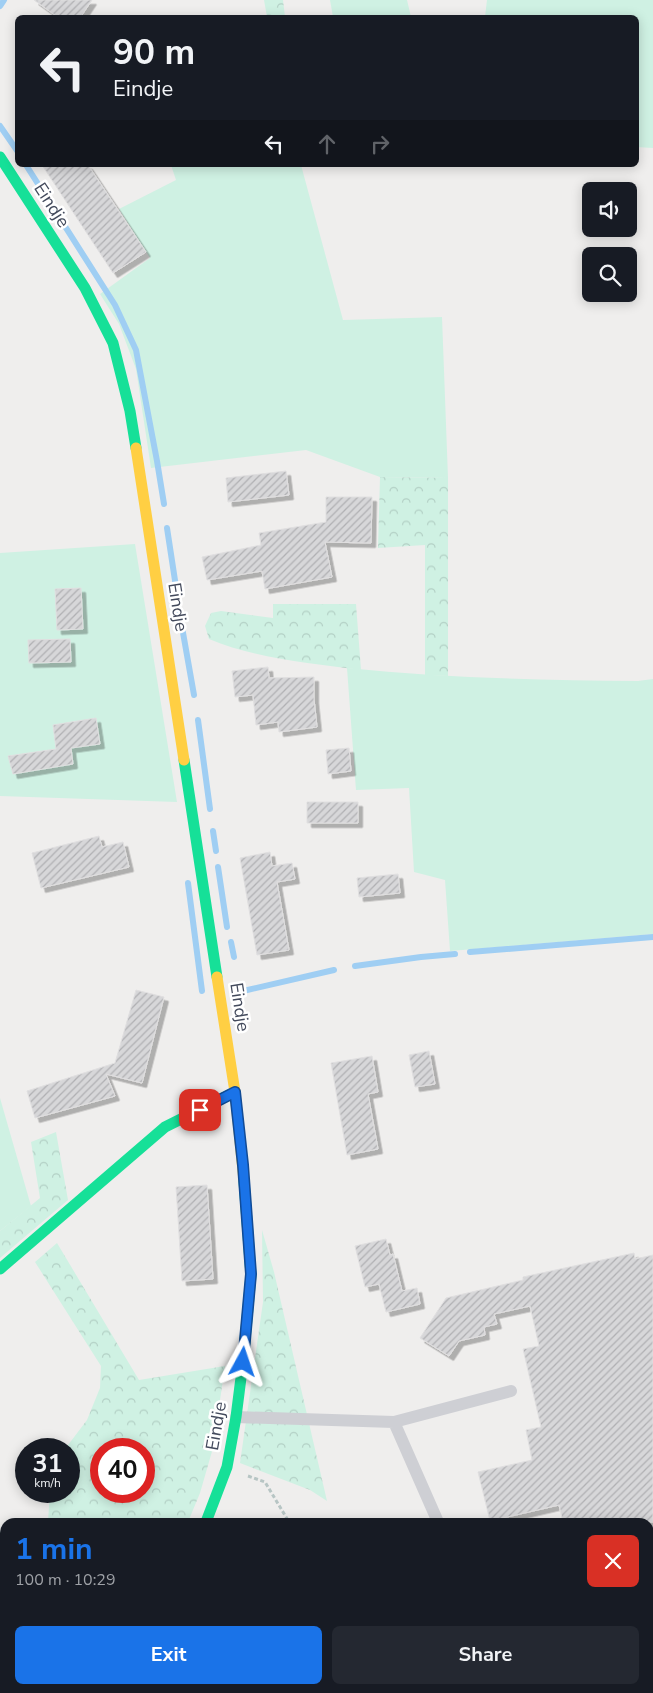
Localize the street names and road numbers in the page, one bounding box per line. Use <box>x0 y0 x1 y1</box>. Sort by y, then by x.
street label: Eindje <box>29 178 75 232</box>
street label: Eindje <box>162 581 194 633</box>
street label: Eindje <box>224 981 256 1033</box>
street label: Eindje <box>200 1400 232 1452</box>

